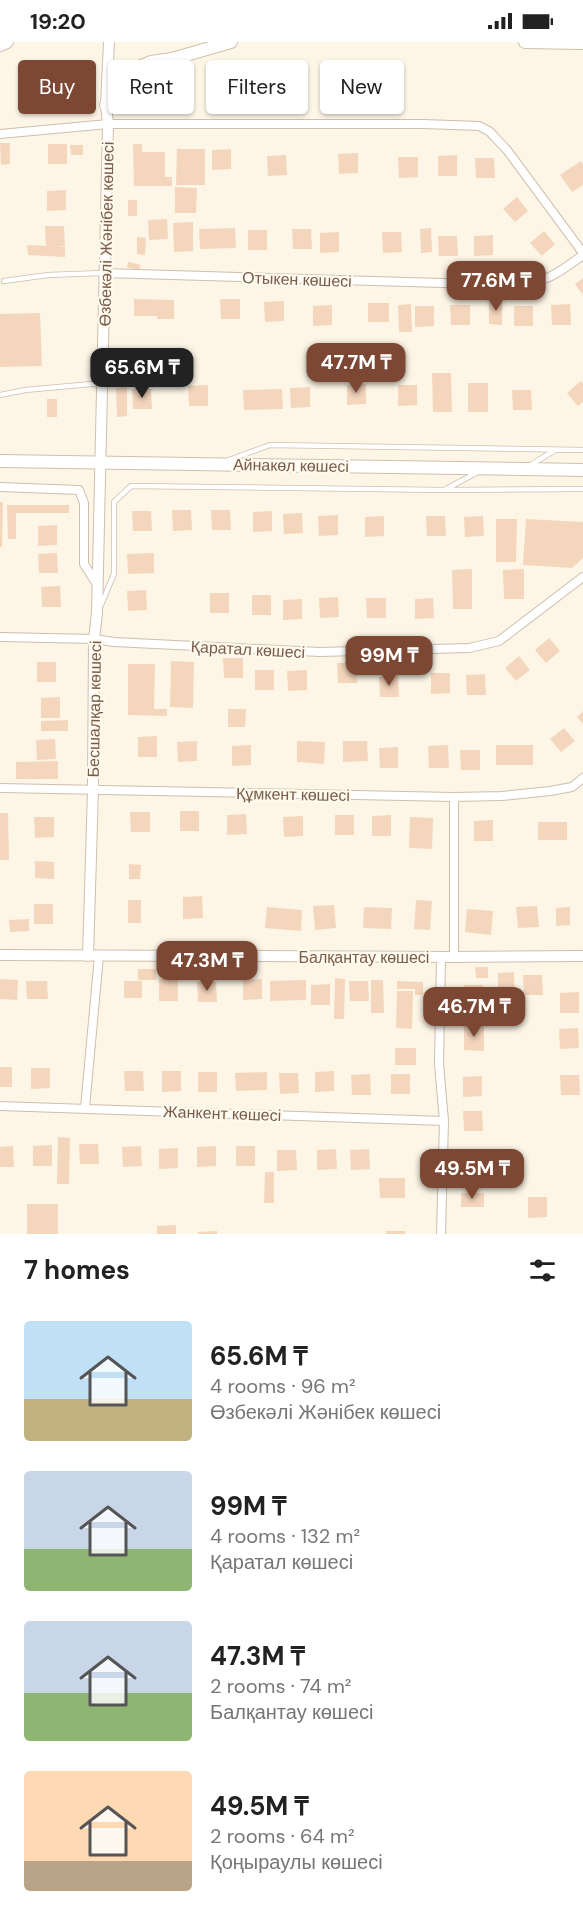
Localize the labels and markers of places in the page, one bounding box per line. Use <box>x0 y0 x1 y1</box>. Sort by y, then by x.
pin: 77.6M ₸ <box>441 261 551 312</box>
pin: 47.7M ₸ <box>301 343 411 394</box>
pin: 65.6M ₸ <box>87 348 197 399</box>
pin: 99M ₸ <box>347 636 431 687</box>
pin: 47.3M ₸ <box>152 941 262 992</box>
pin: 46.7M ₸ <box>419 987 529 1038</box>
pin: 49.5M ₸ <box>417 1149 527 1200</box>

